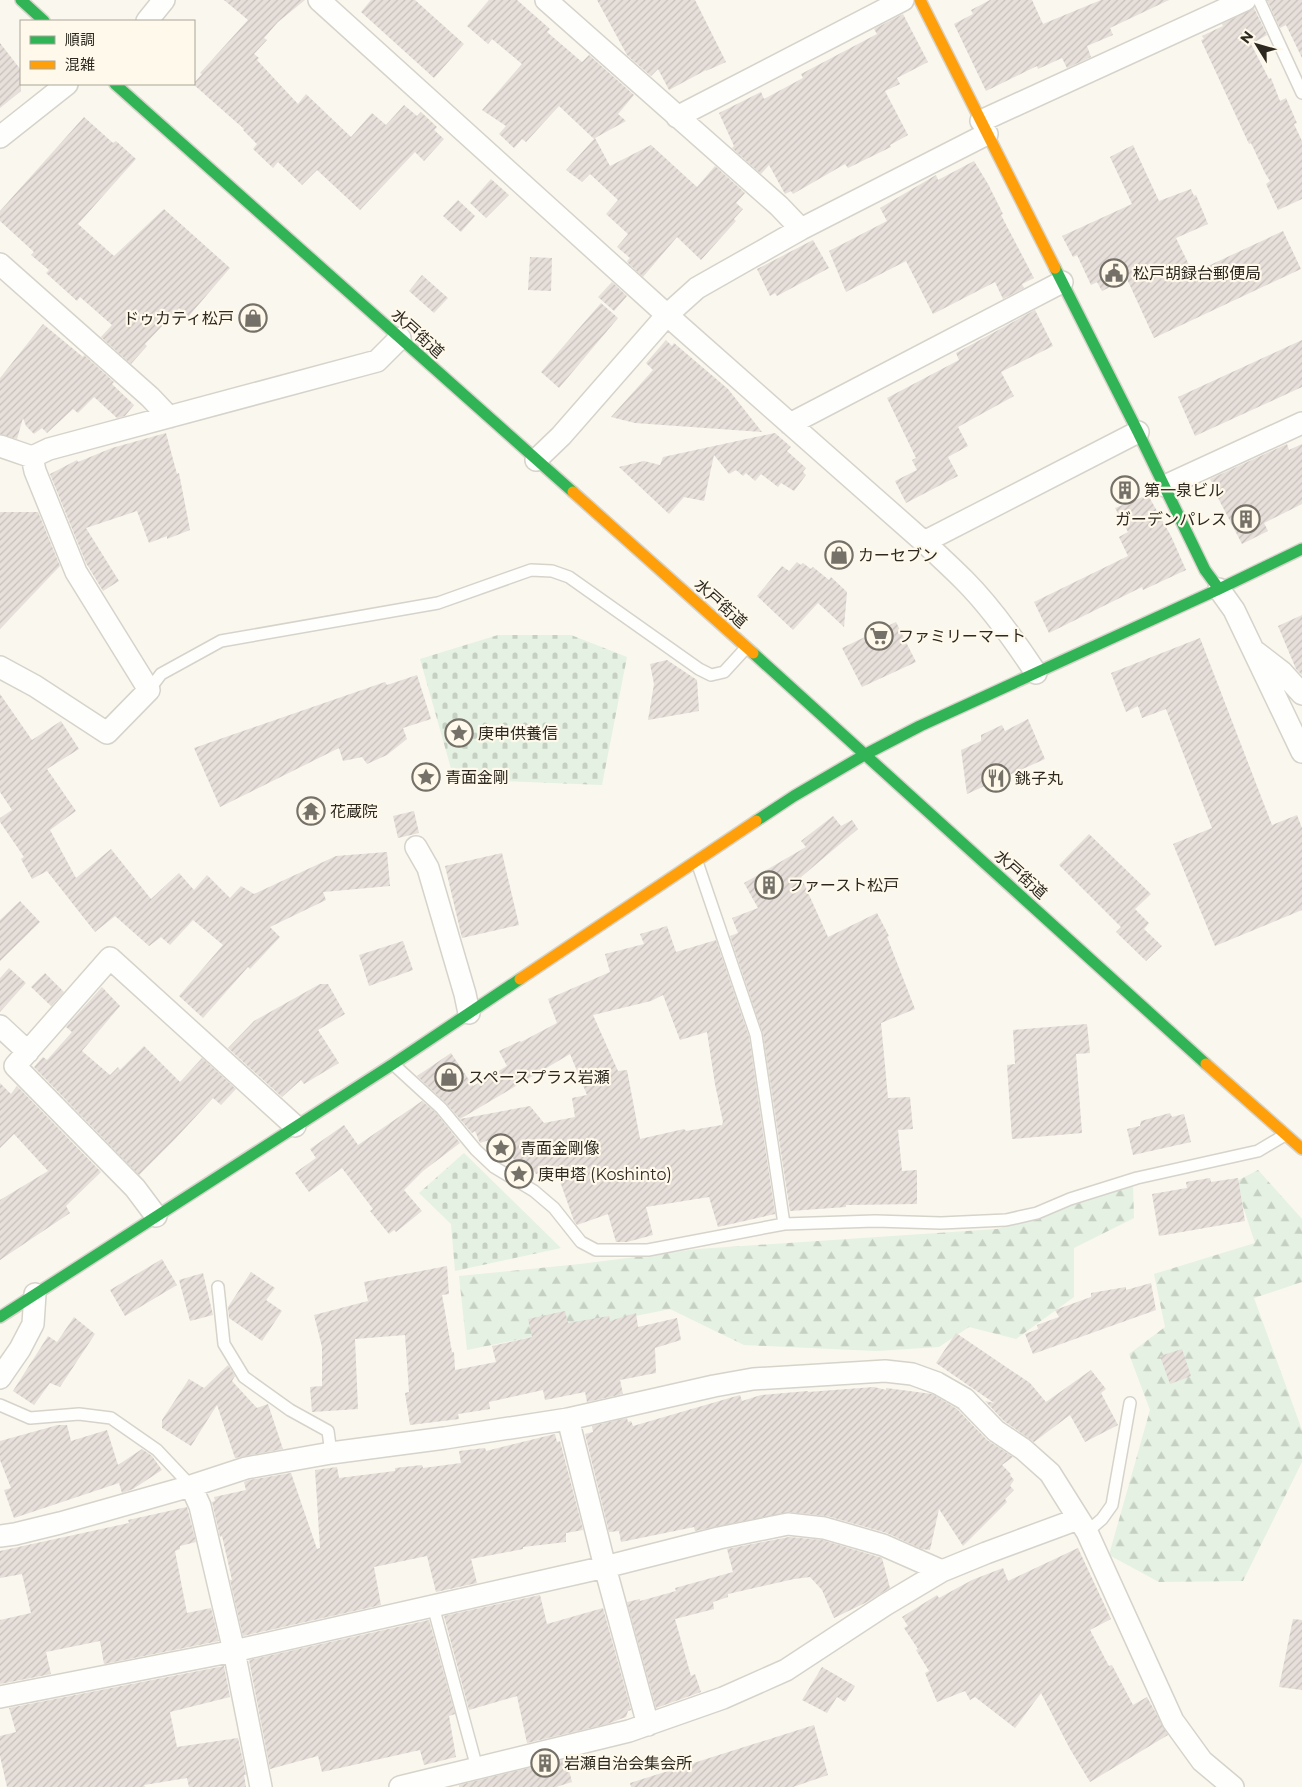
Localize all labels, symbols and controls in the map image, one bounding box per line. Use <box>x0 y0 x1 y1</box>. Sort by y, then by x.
legend <box>20 20 195 85</box>
north arrow <box>1232 20 1282 70</box>
text: N <box>1236 27 1257 47</box>
text: 順調 <box>65 30 95 49</box>
text: 混雑 <box>65 55 95 74</box>
public building icon: 松戸胡録台郵便局 <box>1099 258 1129 288</box>
place label: 松戸胡録台郵便局 <box>1133 264 1261 283</box>
shop icon: ドゥカティ松戸 <box>238 303 268 333</box>
street label: 水戸街道 <box>388 305 448 362</box>
place label: ドゥカティ松戸 <box>123 309 234 328</box>
building icon: 第一泉ビル <box>1110 475 1140 505</box>
place label: 第一泉ビル <box>1144 481 1224 500</box>
building icon: ガーデンパレス <box>1231 504 1261 534</box>
place label: ガーデンパレス <box>1115 510 1227 529</box>
shop icon: カーセブン <box>824 540 854 570</box>
place label: カーセブン <box>858 546 938 565</box>
street label: 水戸街道 <box>691 575 751 632</box>
supermarket icon: ファミリーマート <box>864 621 894 651</box>
place label: ファミリーマート <box>898 627 1026 646</box>
place icon: 庚申供養信 <box>444 718 474 748</box>
place label: 庚申供養信 <box>478 724 558 743</box>
place icon: 青面金剛 <box>411 762 441 792</box>
restaurant icon: 銚子丸 <box>981 763 1011 793</box>
place label: 青面金剛 <box>445 768 509 787</box>
place label: 銚子丸 <box>1015 769 1063 788</box>
temple icon: 花蔵院 <box>296 796 326 826</box>
place label: 花蔵院 <box>330 802 378 821</box>
street label: 水戸街道 <box>991 846 1051 903</box>
building icon: ファースト松戸 <box>754 870 784 900</box>
place label: ファースト松戸 <box>788 876 899 895</box>
shop icon: スペースプラス岩瀬 <box>434 1062 464 1092</box>
place label: スペースプラス岩瀬 <box>468 1068 610 1087</box>
place icon: 青面金剛像 <box>486 1133 516 1163</box>
place label: 青面金剛像 <box>520 1139 600 1158</box>
place icon: 庚申塔 (Koshinto) <box>504 1159 534 1189</box>
place label: 庚申塔 (Koshinto) <box>538 1165 672 1184</box>
building icon: 岩瀬自治会集会所 <box>530 1748 560 1778</box>
place label: 岩瀬自治会集会所 <box>564 1754 692 1773</box>

